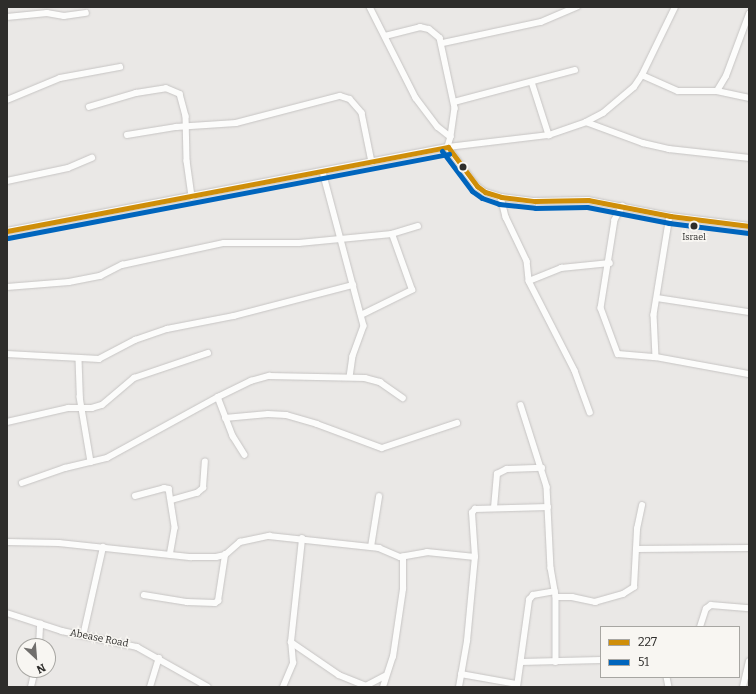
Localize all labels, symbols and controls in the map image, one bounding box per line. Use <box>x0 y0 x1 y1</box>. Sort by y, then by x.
unlabelled marker <box>458 162 468 172</box>
marker: Israel <box>689 221 699 231</box>
place label: Israel <box>682 232 706 242</box>
legend <box>600 626 740 678</box>
street label: Abease Road <box>69 627 129 651</box>
text: 227 <box>638 635 657 649</box>
north arrow <box>16 638 56 678</box>
text: 51 <box>638 655 649 669</box>
text: N <box>34 661 48 676</box>

